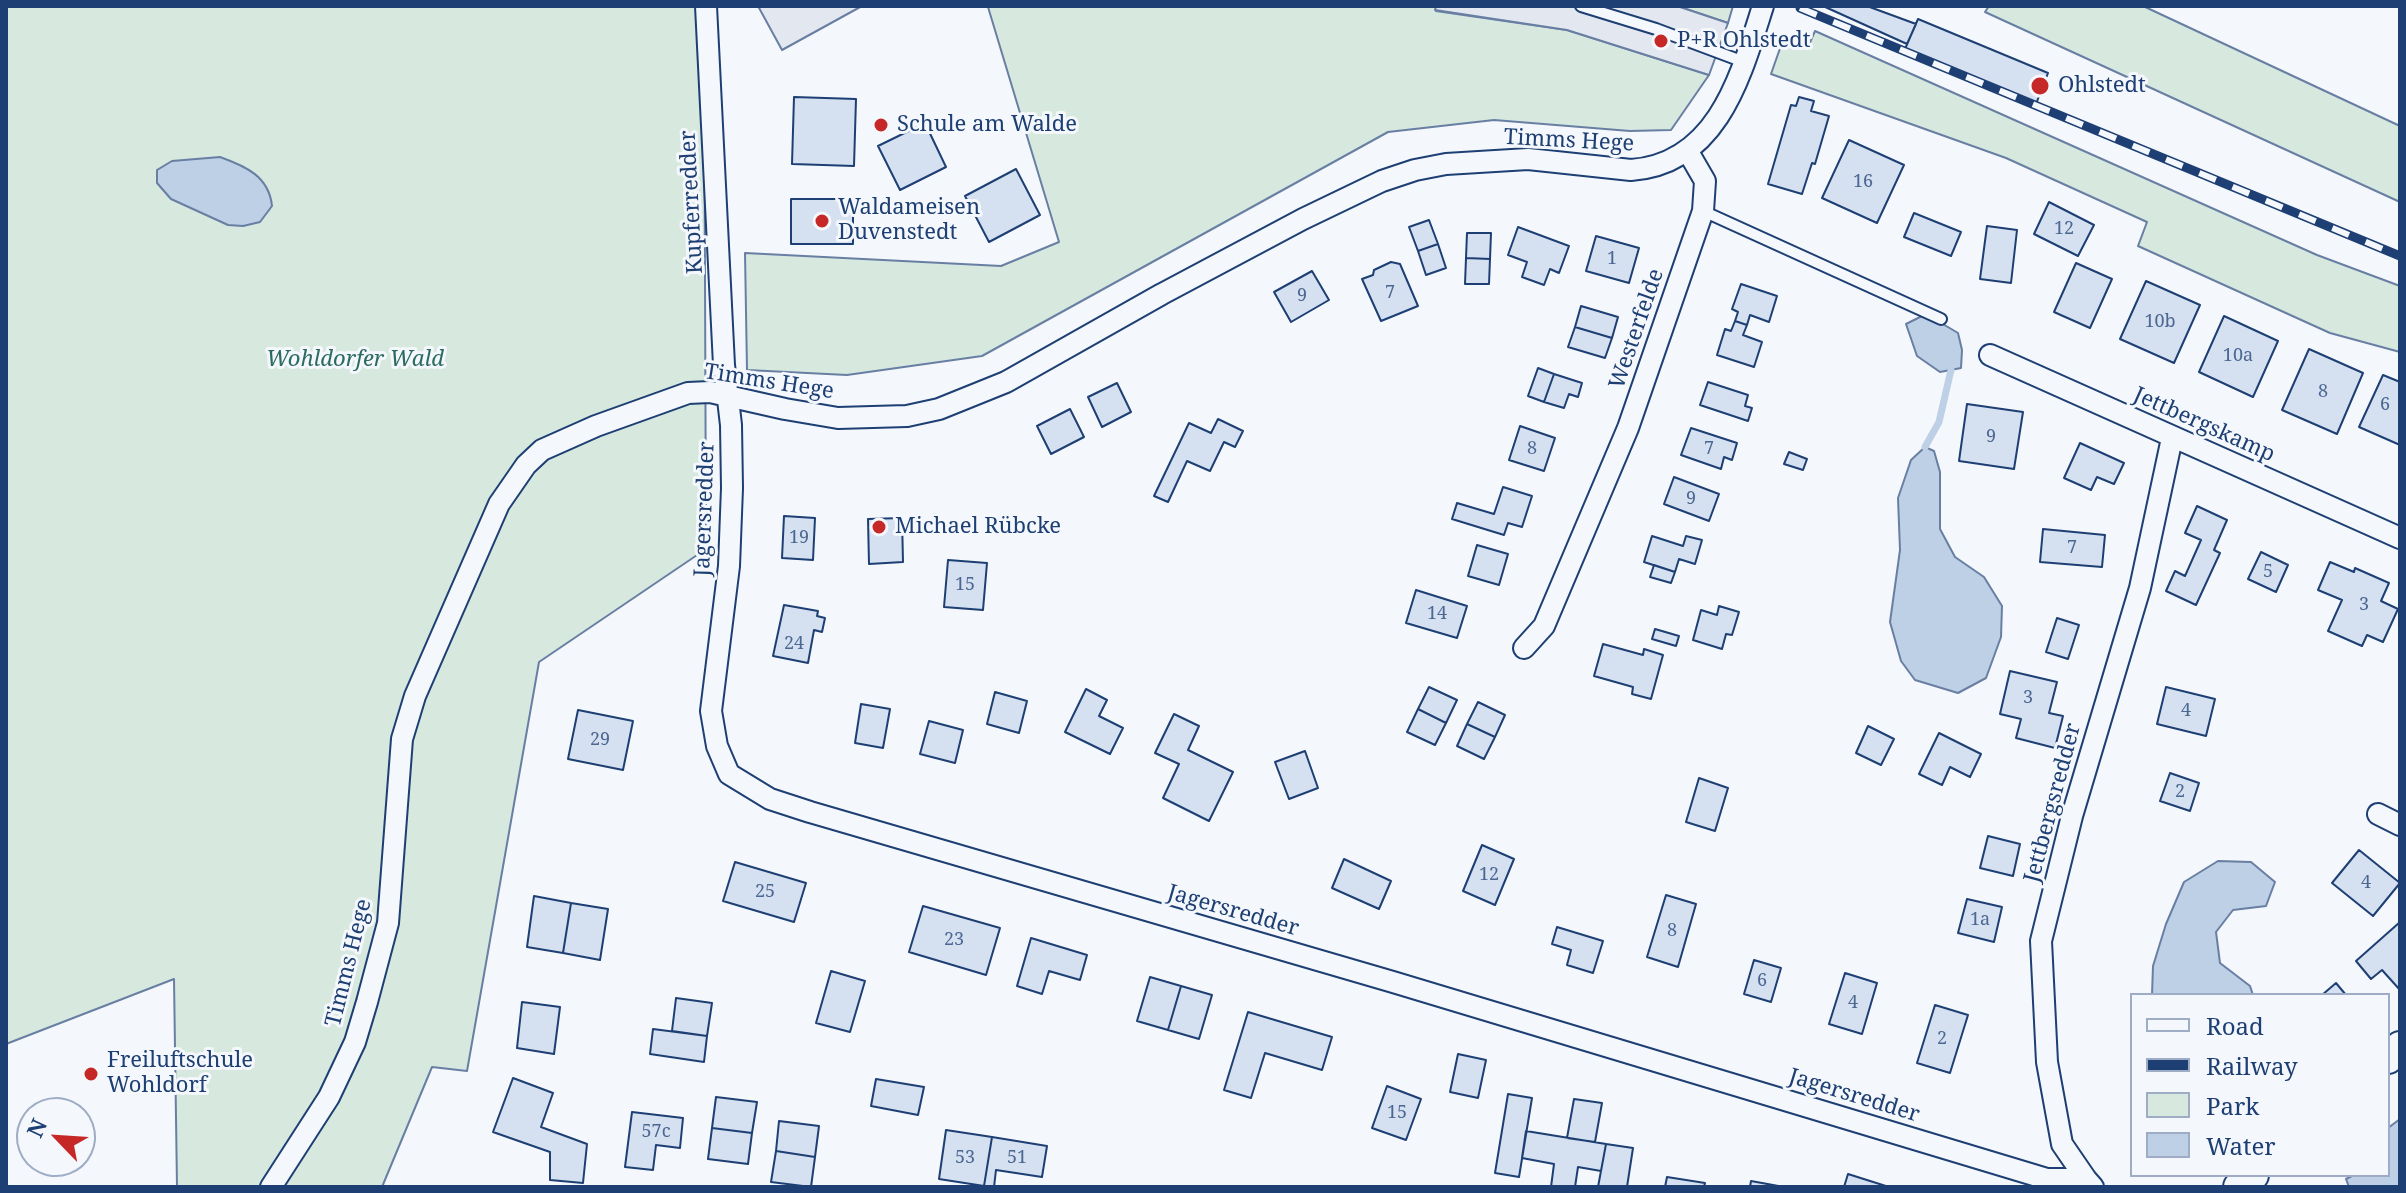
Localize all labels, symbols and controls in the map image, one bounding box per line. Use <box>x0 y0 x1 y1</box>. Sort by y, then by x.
place label: P+R Ohlstedt <box>1677 28 1811 54</box>
marker: P+R Ohlstedt <box>1652 32 1670 50</box>
place label: Ohlstedt <box>2058 73 2146 99</box>
marker: Ohlstedt <box>2029 75 2051 97</box>
place label: Schule am Walde <box>897 112 1077 138</box>
marker: Schule am Walde <box>872 116 890 134</box>
street label: Timms Hege <box>1503 124 1635 158</box>
street label: Kupferredder <box>675 129 709 275</box>
house number: 16 <box>1853 171 1873 193</box>
place label: Waldameisen Duvenstedt <box>838 195 980 246</box>
marker: Waldameisen Duvenstedt <box>813 212 831 230</box>
house number: 12 <box>2054 218 2074 240</box>
house number: 1 <box>1607 248 1617 270</box>
street label: Westerfelde <box>1604 265 1670 393</box>
house number: 7 <box>1385 282 1395 304</box>
house number: 9 <box>1297 285 1307 307</box>
house number: 10b <box>2144 311 2176 333</box>
house number: 10a <box>2223 345 2253 367</box>
park label: Wohldorfer Wald <box>266 347 444 373</box>
street label: Timms Hege <box>702 359 836 405</box>
house number: 8 <box>2318 381 2328 403</box>
street label: Jettbergskamp <box>2129 382 2279 468</box>
house number: 6 <box>2380 394 2390 416</box>
house number: 9 <box>1986 426 1996 448</box>
house number: 8 <box>1527 438 1537 460</box>
house number: 7 <box>1704 438 1714 460</box>
street label: Jagersredder <box>689 441 721 577</box>
house number: 9 <box>1686 488 1696 510</box>
place label: Michael Rübcke <box>895 514 1061 540</box>
marker: Michael Rübcke <box>870 518 888 536</box>
house number: 19 <box>789 527 809 549</box>
house number: 7 <box>2067 537 2077 559</box>
house number: 5 <box>2263 561 2273 583</box>
house number: 15 <box>955 574 975 596</box>
house number: 3 <box>2359 594 2369 616</box>
house number: 14 <box>1427 603 1447 625</box>
house number: 24 <box>784 633 804 655</box>
house number: 3 <box>2023 687 2033 709</box>
house number: 4 <box>2181 700 2191 722</box>
street label: Jettbergsredder <box>2019 720 2087 886</box>
house number: 29 <box>590 729 610 751</box>
house number: 2 <box>2175 781 2185 803</box>
house number: 12 <box>1479 864 1499 886</box>
house number: 4 <box>2361 872 2371 894</box>
street label: Jagersredder <box>1164 880 1302 942</box>
house number: 25 <box>755 881 775 903</box>
street label: Timms Hege <box>320 896 378 1030</box>
house number: 1a <box>1970 909 1990 931</box>
house number: 8 <box>1667 920 1677 942</box>
house number: 23 <box>944 929 964 951</box>
house number: 6 <box>1757 970 1767 992</box>
house number: 4 <box>1848 992 1858 1014</box>
legend <box>2130 993 2390 1177</box>
text: Road <box>2206 1009 2264 1042</box>
house number: 2 <box>1937 1028 1947 1050</box>
place label: Freiluftschule Wohldorf <box>107 1048 253 1100</box>
text: Railway <box>2206 1049 2298 1082</box>
street label: Jagersredder <box>1785 1064 1923 1128</box>
marker: Freiluftschule Wohldorf <box>82 1065 100 1083</box>
text: Park <box>2206 1089 2259 1122</box>
north arrow <box>16 1097 96 1177</box>
house number: 15 <box>1387 1102 1407 1124</box>
text: N <box>19 1114 53 1142</box>
house number: 57c <box>642 1121 670 1143</box>
text: Water <box>2206 1129 2276 1162</box>
house number: 53 <box>955 1147 975 1169</box>
house number: 51 <box>1007 1147 1027 1169</box>

